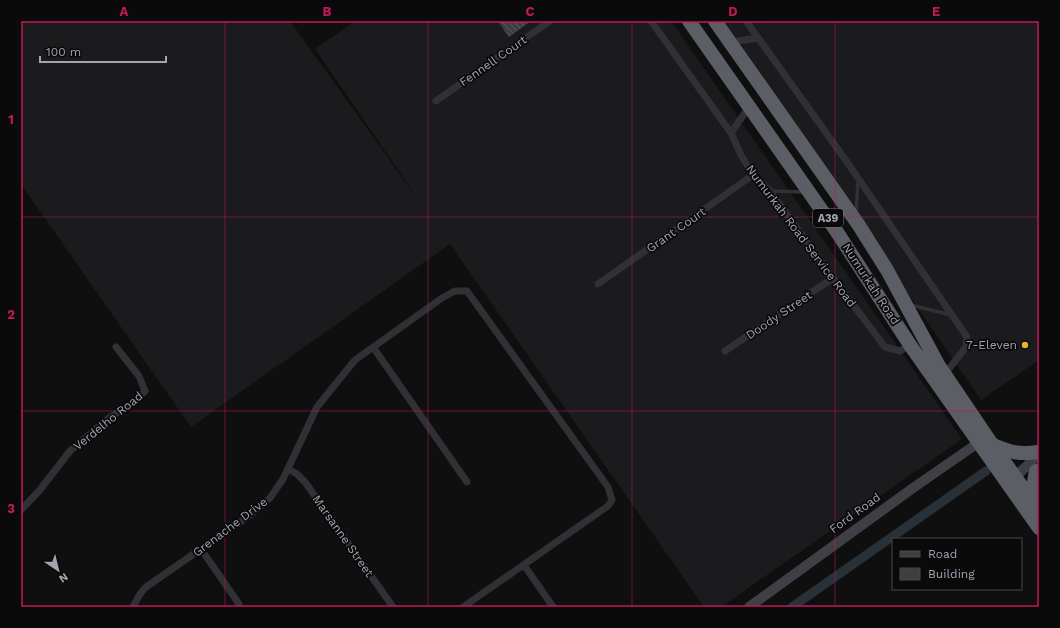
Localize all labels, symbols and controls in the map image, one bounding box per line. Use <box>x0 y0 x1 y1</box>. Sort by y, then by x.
text: A <box>120 4 129 19</box>
text: B <box>323 4 332 19</box>
text: C <box>526 4 535 19</box>
text: D <box>728 4 738 19</box>
text: E <box>932 4 940 19</box>
street label: Fennell Court <box>457 33 529 89</box>
scale bar <box>40 38 166 64</box>
text: 100 m <box>46 45 81 59</box>
text: 1 <box>8 112 14 127</box>
street label: Numurkah Road Service Road <box>743 162 859 310</box>
street label: Grant Court <box>644 204 708 256</box>
road number: A39 <box>813 209 843 227</box>
street label: Numurkah Road <box>839 241 903 327</box>
street label: Doody Street <box>743 288 815 342</box>
text: 2 <box>7 307 15 322</box>
place label: 7-Eleven <box>966 338 1017 352</box>
marker: 7-Eleven <box>1020 340 1030 350</box>
street label: Verdelho Road <box>71 389 145 453</box>
street label: Ford Road <box>827 490 883 536</box>
street label: Marsanne Street <box>310 492 376 580</box>
street label: Grenache Drive <box>190 494 270 560</box>
text: 3 <box>7 501 15 516</box>
legend <box>892 538 1022 590</box>
text: Road <box>928 547 957 561</box>
north arrow <box>38 550 78 590</box>
text: Building <box>928 567 975 581</box>
text: N <box>56 570 71 585</box>

